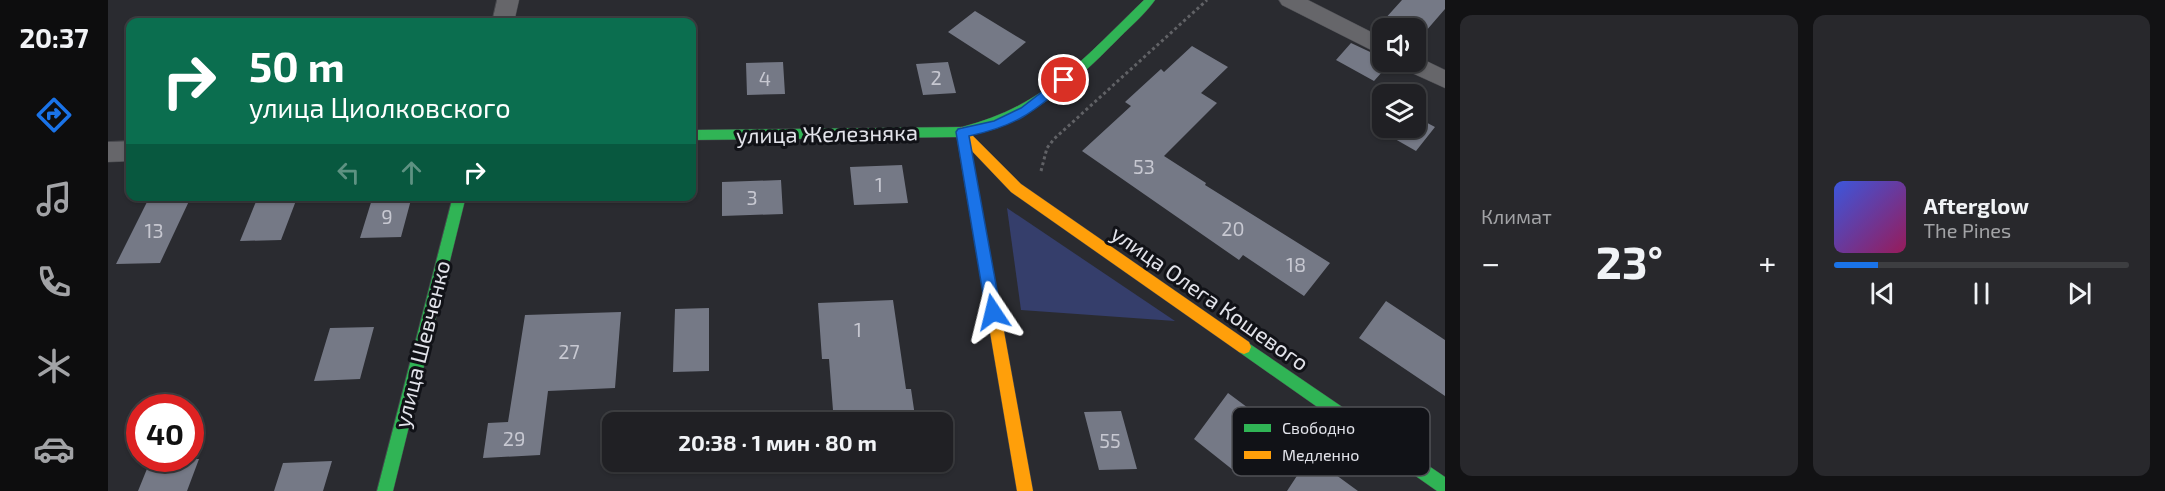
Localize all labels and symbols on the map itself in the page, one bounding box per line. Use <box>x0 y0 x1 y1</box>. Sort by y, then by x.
pin <box>1038 54 1089 105</box>
house number: 2 <box>930 65 942 89</box>
house number: 4 <box>759 66 771 90</box>
street label: улица Железняка <box>736 118 918 149</box>
house number: 53 <box>1133 154 1155 178</box>
house number: 1 <box>875 172 883 196</box>
house number: 3 <box>746 185 758 209</box>
house number: 9 <box>381 204 393 228</box>
house number: 20 <box>1221 216 1245 240</box>
house number: 13 <box>144 218 164 242</box>
street label: улица Олега Кошевого <box>1106 219 1314 376</box>
house number: 18 <box>1286 252 1306 276</box>
street label: улица Шевченко <box>388 257 455 430</box>
position arrow <box>961 280 1025 344</box>
house number: 1 <box>854 317 862 341</box>
house number: 27 <box>558 339 580 363</box>
speed limit sign: 40 <box>126 394 204 472</box>
legend <box>1232 407 1430 476</box>
text: Свободно <box>1282 418 1355 437</box>
house number: 29 <box>503 426 525 450</box>
house number: 55 <box>1099 428 1121 452</box>
text: Медленно <box>1282 445 1359 464</box>

